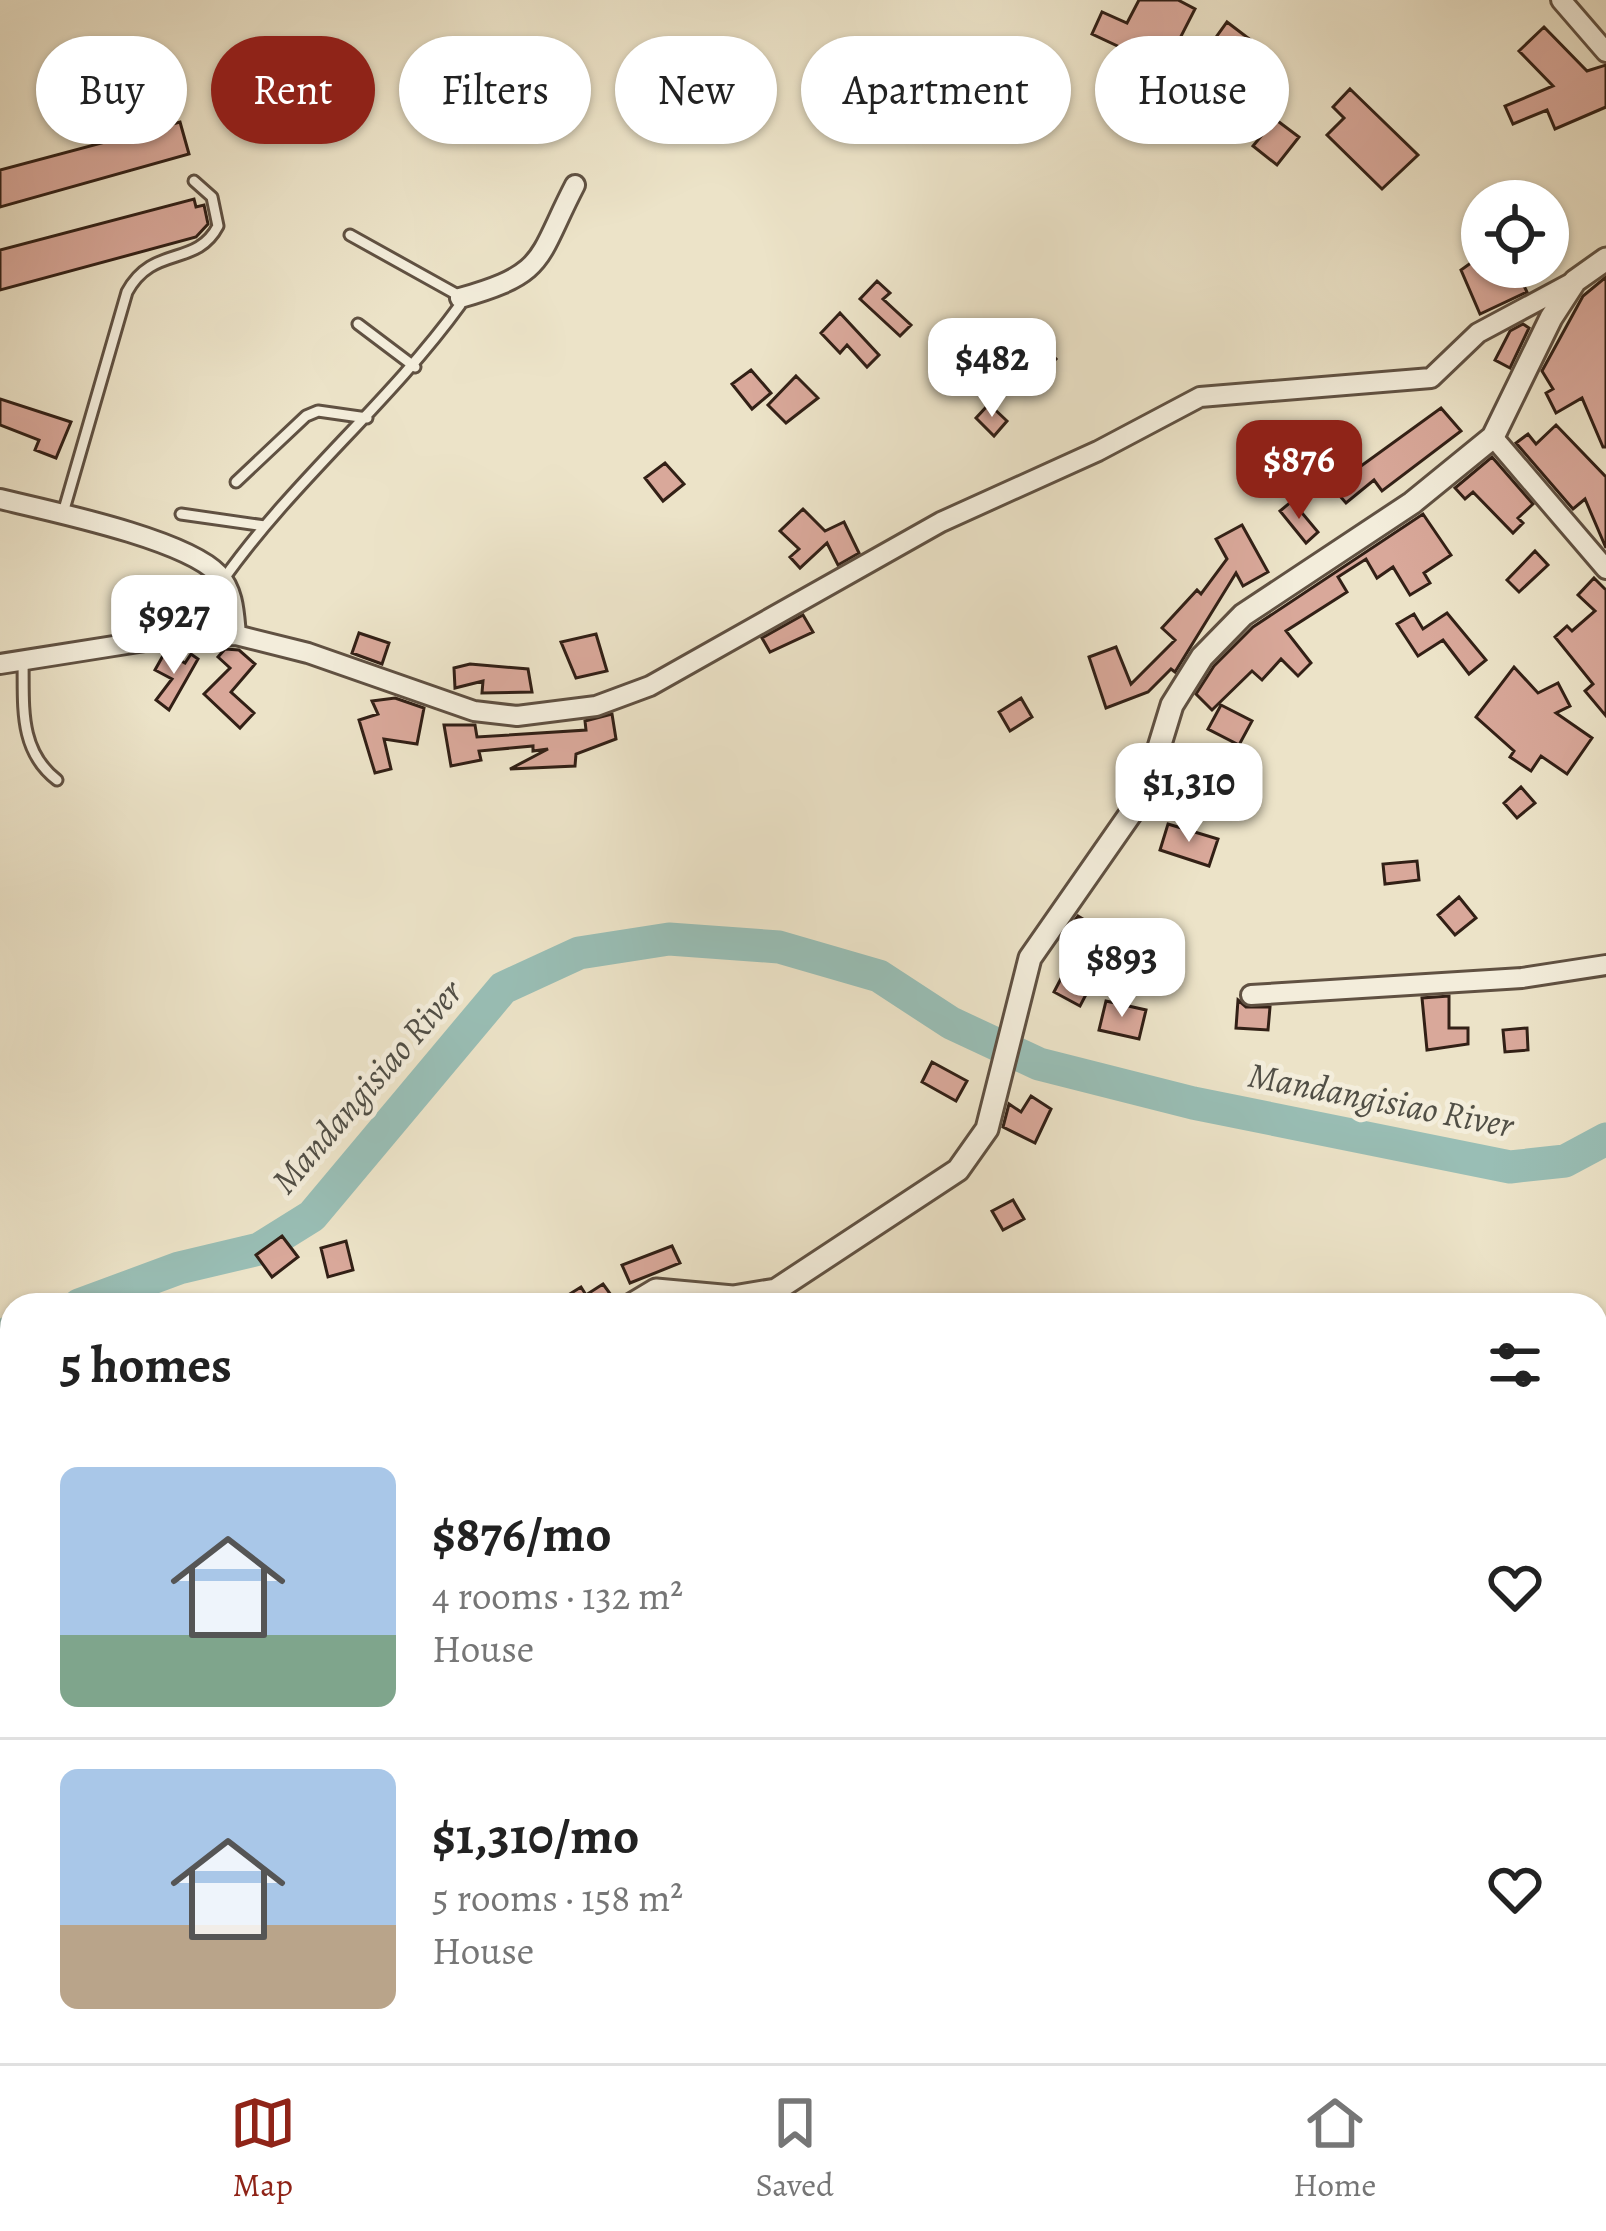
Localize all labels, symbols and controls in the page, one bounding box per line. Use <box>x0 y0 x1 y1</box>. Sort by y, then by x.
chip: Buy <box>36 36 187 144</box>
chip: Rent <box>211 36 375 144</box>
chip: Filters <box>399 36 591 144</box>
chip: New <box>615 36 777 144</box>
chip: Apartment <box>801 36 1071 144</box>
chip: House <box>1095 36 1289 144</box>
map controls <box>1461 180 1569 288</box>
button: locate <box>1461 180 1569 288</box>
pin: $482 <box>921 318 1063 420</box>
text: $482 <box>955 330 1029 383</box>
pin: $876 <box>1228 420 1370 522</box>
text: $876 <box>1263 432 1335 485</box>
pin: $927 <box>103 575 245 677</box>
text: $927 <box>138 587 210 640</box>
pin: $1,310 <box>1091 743 1287 845</box>
text: $1,310 <box>1143 755 1235 808</box>
pin: $893 <box>1051 918 1193 1020</box>
text: $893 <box>1086 930 1158 983</box>
water label: Mandangisiao River <box>260 968 474 1204</box>
water label: Mandangisiao River <box>1244 1050 1519 1149</box>
text: 5 homes <box>60 1330 232 1400</box>
icon: filters <box>1482 1332 1548 1398</box>
text: $876/mo <box>432 1499 612 1569</box>
icon: home <box>156 1515 300 1659</box>
icon: heart <box>1482 1554 1548 1620</box>
text: 4 rooms · 132 m² <box>432 1569 683 1622</box>
text: House <box>432 1622 534 1675</box>
text: $1,310/mo <box>432 1801 639 1871</box>
icon: home <box>156 1817 300 1961</box>
icon: heart <box>1482 1856 1548 1922</box>
text: 5 rooms · 158 m² <box>432 1871 683 1924</box>
text: House <box>432 1924 534 1977</box>
tab: Map <box>230 2090 296 2207</box>
tab: Saved <box>755 2090 834 2207</box>
tab: Home <box>1293 2090 1376 2207</box>

